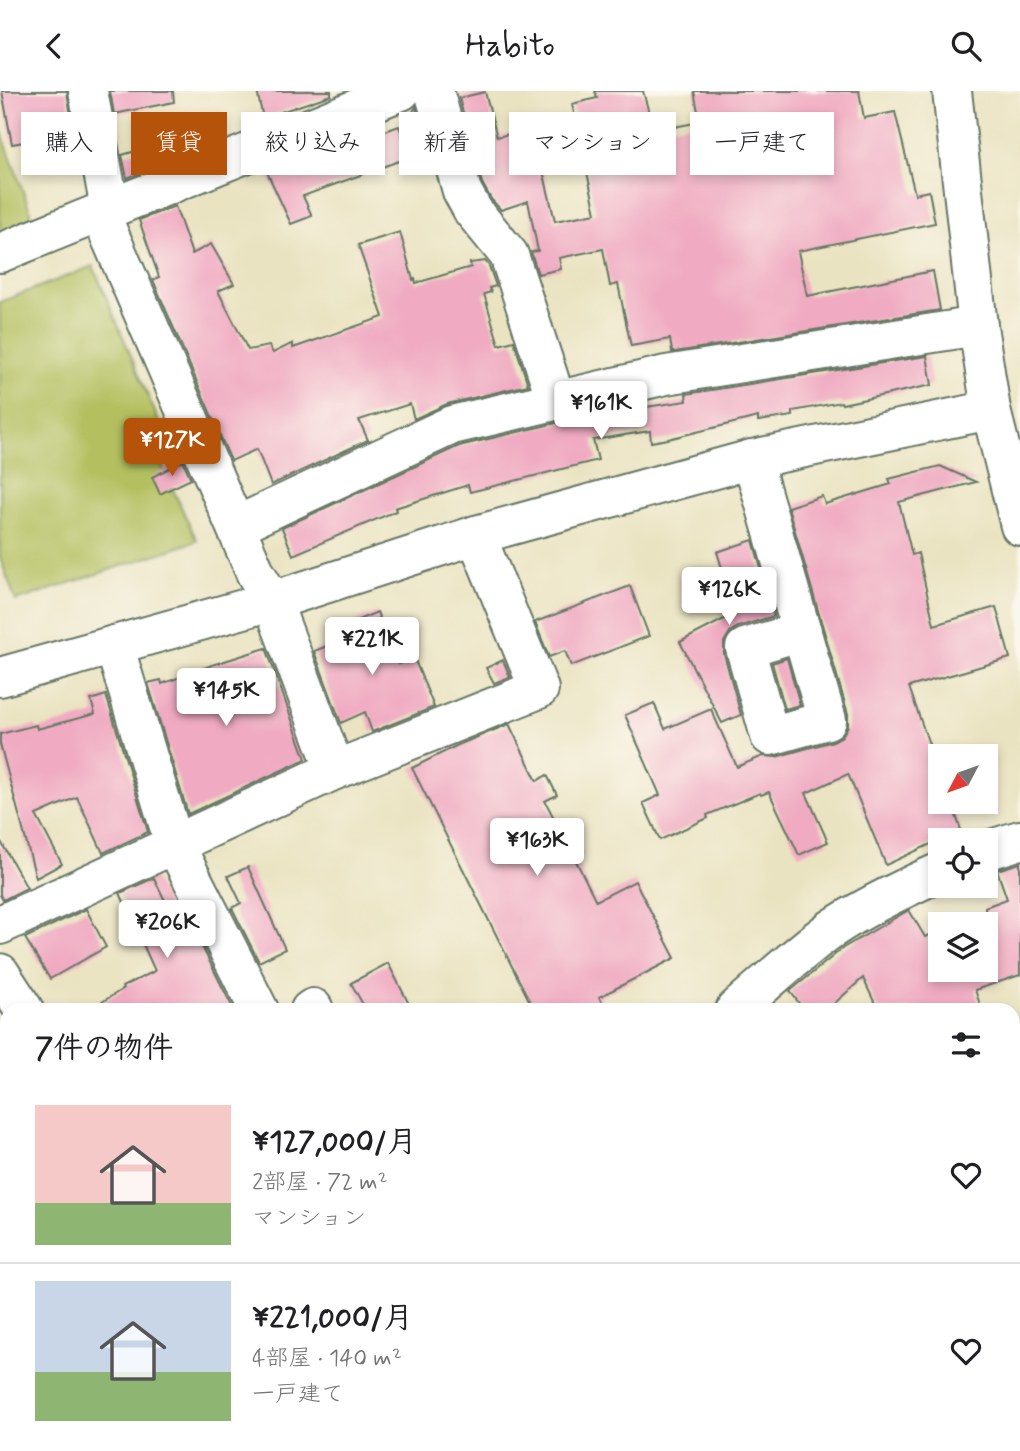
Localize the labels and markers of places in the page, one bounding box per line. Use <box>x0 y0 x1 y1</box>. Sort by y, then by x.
pin: ¥161K <box>552 381 650 441</box>
pin: ¥127K <box>123 419 221 478</box>
pin: ¥126K <box>680 567 778 627</box>
pin: ¥221K <box>323 617 421 677</box>
pin: ¥145K <box>177 669 275 728</box>
pin: ¥163K <box>488 819 586 878</box>
pin: ¥206K <box>118 901 216 960</box>

